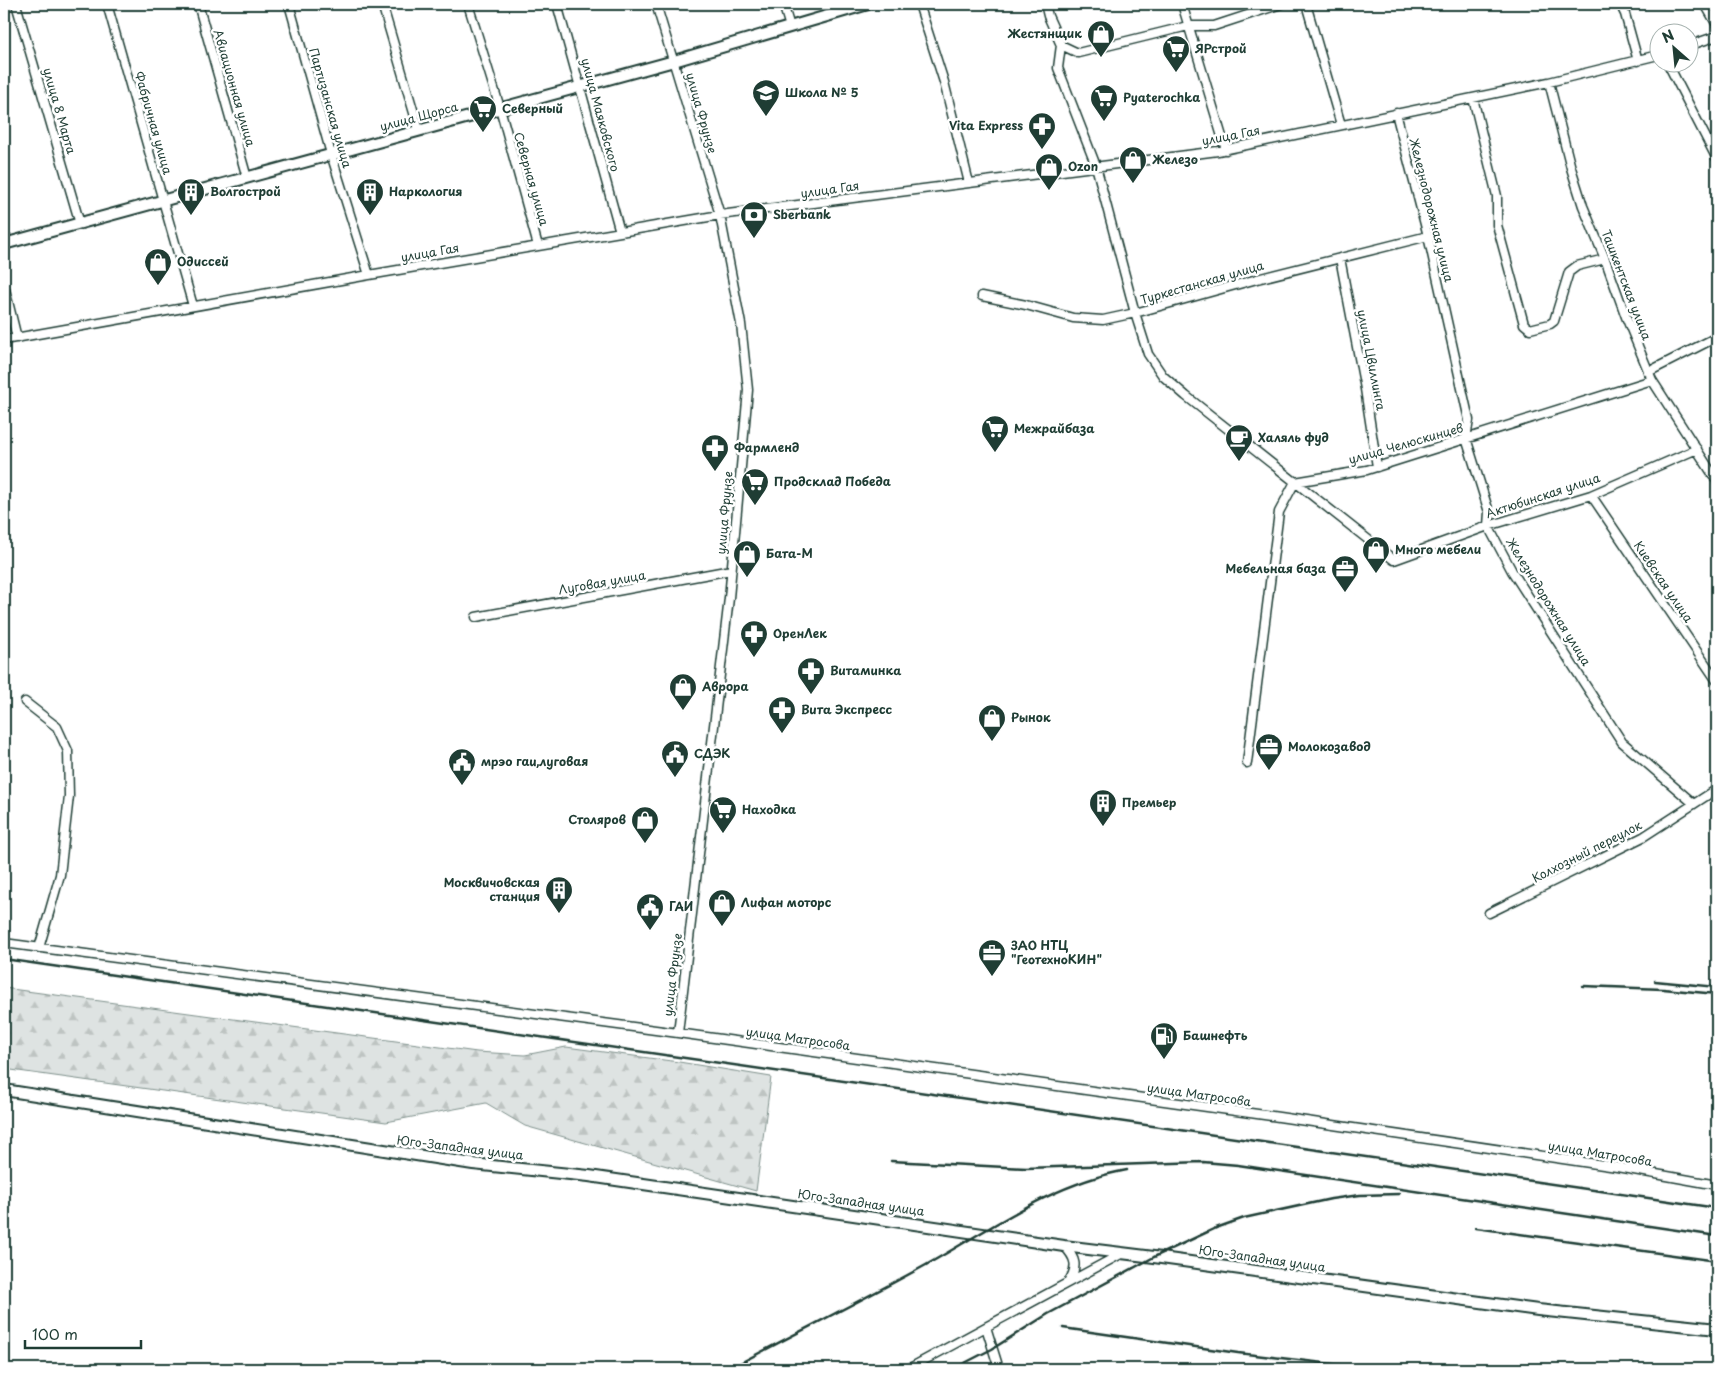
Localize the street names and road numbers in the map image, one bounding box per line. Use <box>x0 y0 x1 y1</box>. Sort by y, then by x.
street label: Авиационная улица <box>210 27 260 149</box>
street label: Партизанская улица <box>305 46 357 170</box>
street label: улица Маяковского <box>577 56 625 174</box>
street label: улица 8 Марта <box>39 65 81 157</box>
street label: Фабричная улица <box>131 69 177 177</box>
street label: улица Фрунзе <box>682 70 722 155</box>
street label: улица Щорса <box>378 97 460 135</box>
street label: улица Гая <box>1200 121 1261 149</box>
street label: Северная улица <box>510 130 554 228</box>
street label: Железнодорожная улица <box>1405 136 1459 284</box>
street label: улица Гая <box>799 176 860 202</box>
street label: Ташкентская улица <box>1598 227 1656 343</box>
street label: улица Гая <box>399 238 460 266</box>
street label: Туркестанская улица <box>1138 256 1266 308</box>
street label: улица Цвиллинга <box>1353 308 1391 412</box>
street label: улица Челюскинцев <box>1346 418 1465 468</box>
street label: Актюбинская улица <box>1483 468 1603 522</box>
street label: улица Фрунзе <box>711 471 737 555</box>
street label: Железнодорожная улица <box>1502 534 1596 669</box>
street label: Киевская улица <box>1630 537 1698 626</box>
street label: Луговая улица <box>557 565 647 599</box>
street label: Колхозный переулок <box>1529 815 1645 887</box>
street label: улица Фрунзе <box>658 932 686 1017</box>
street label: улица Матросова <box>745 1022 852 1054</box>
street label: улица Матросова <box>1146 1078 1253 1110</box>
street label: Юго-Западная улица <box>396 1130 525 1164</box>
street label: улица Матросова <box>1547 1136 1654 1170</box>
street label: Юго-Западная улица <box>797 1184 926 1220</box>
street label: Юго-Западная улица <box>1198 1240 1327 1276</box>

